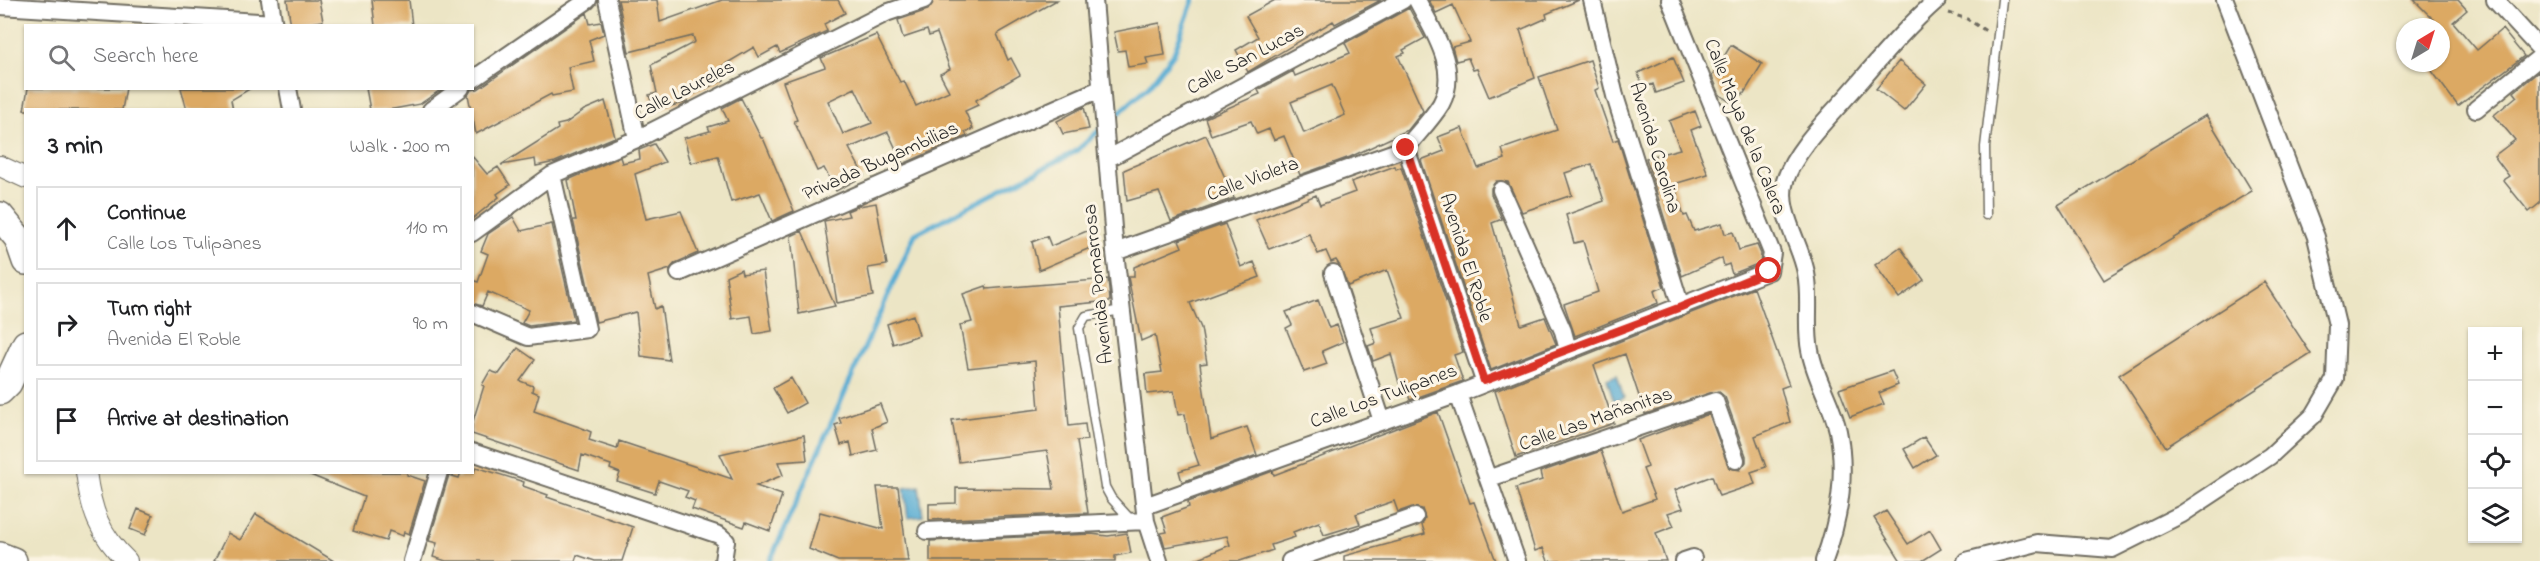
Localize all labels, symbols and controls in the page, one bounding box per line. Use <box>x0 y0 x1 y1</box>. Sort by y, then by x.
street label: Calle San Lucas <box>1182 17 1310 103</box>
north arrow <box>2396 18 2450 72</box>
search box <box>24 24 474 90</box>
street label: Calle Maya de la Calera <box>1695 35 1793 219</box>
icon: search <box>45 41 78 74</box>
text: Search here <box>93 41 198 73</box>
street label: Calle Laureles <box>630 53 740 129</box>
street label: Avenida Carolina <box>1620 79 1688 217</box>
street label: Privada Bugambilias <box>798 115 964 210</box>
text: 3 min <box>48 128 103 166</box>
text: Walk · 200 m <box>350 133 450 162</box>
route end <box>1392 134 1418 160</box>
street label: Calle Violeta <box>1203 150 1303 210</box>
street label: Avenida El Roble <box>1431 190 1499 326</box>
text: Continue <box>107 198 186 230</box>
street label: Avenida Pomarrosa <box>1076 202 1122 366</box>
icon: ahead <box>50 212 83 245</box>
text: 110 m <box>406 214 448 243</box>
text: Calle Los Tulipanes <box>107 230 262 259</box>
route start <box>1755 257 1781 283</box>
text: Turn right <box>107 294 192 326</box>
icon: right <box>50 308 83 341</box>
text: 90 m <box>413 310 448 339</box>
text: Avenida El Roble <box>107 326 241 355</box>
map controls <box>2468 327 2522 543</box>
button: + <box>2468 327 2522 381</box>
street label: Calle Los Tulipanes <box>1306 357 1462 437</box>
street label: Calle Las Mañanitas <box>1515 380 1677 460</box>
button: − <box>2468 381 2522 435</box>
icon: arrive <box>50 404 83 437</box>
text: Arrive at destination <box>107 404 289 436</box>
button: locate <box>2468 435 2522 489</box>
button: layers <box>2468 489 2522 543</box>

